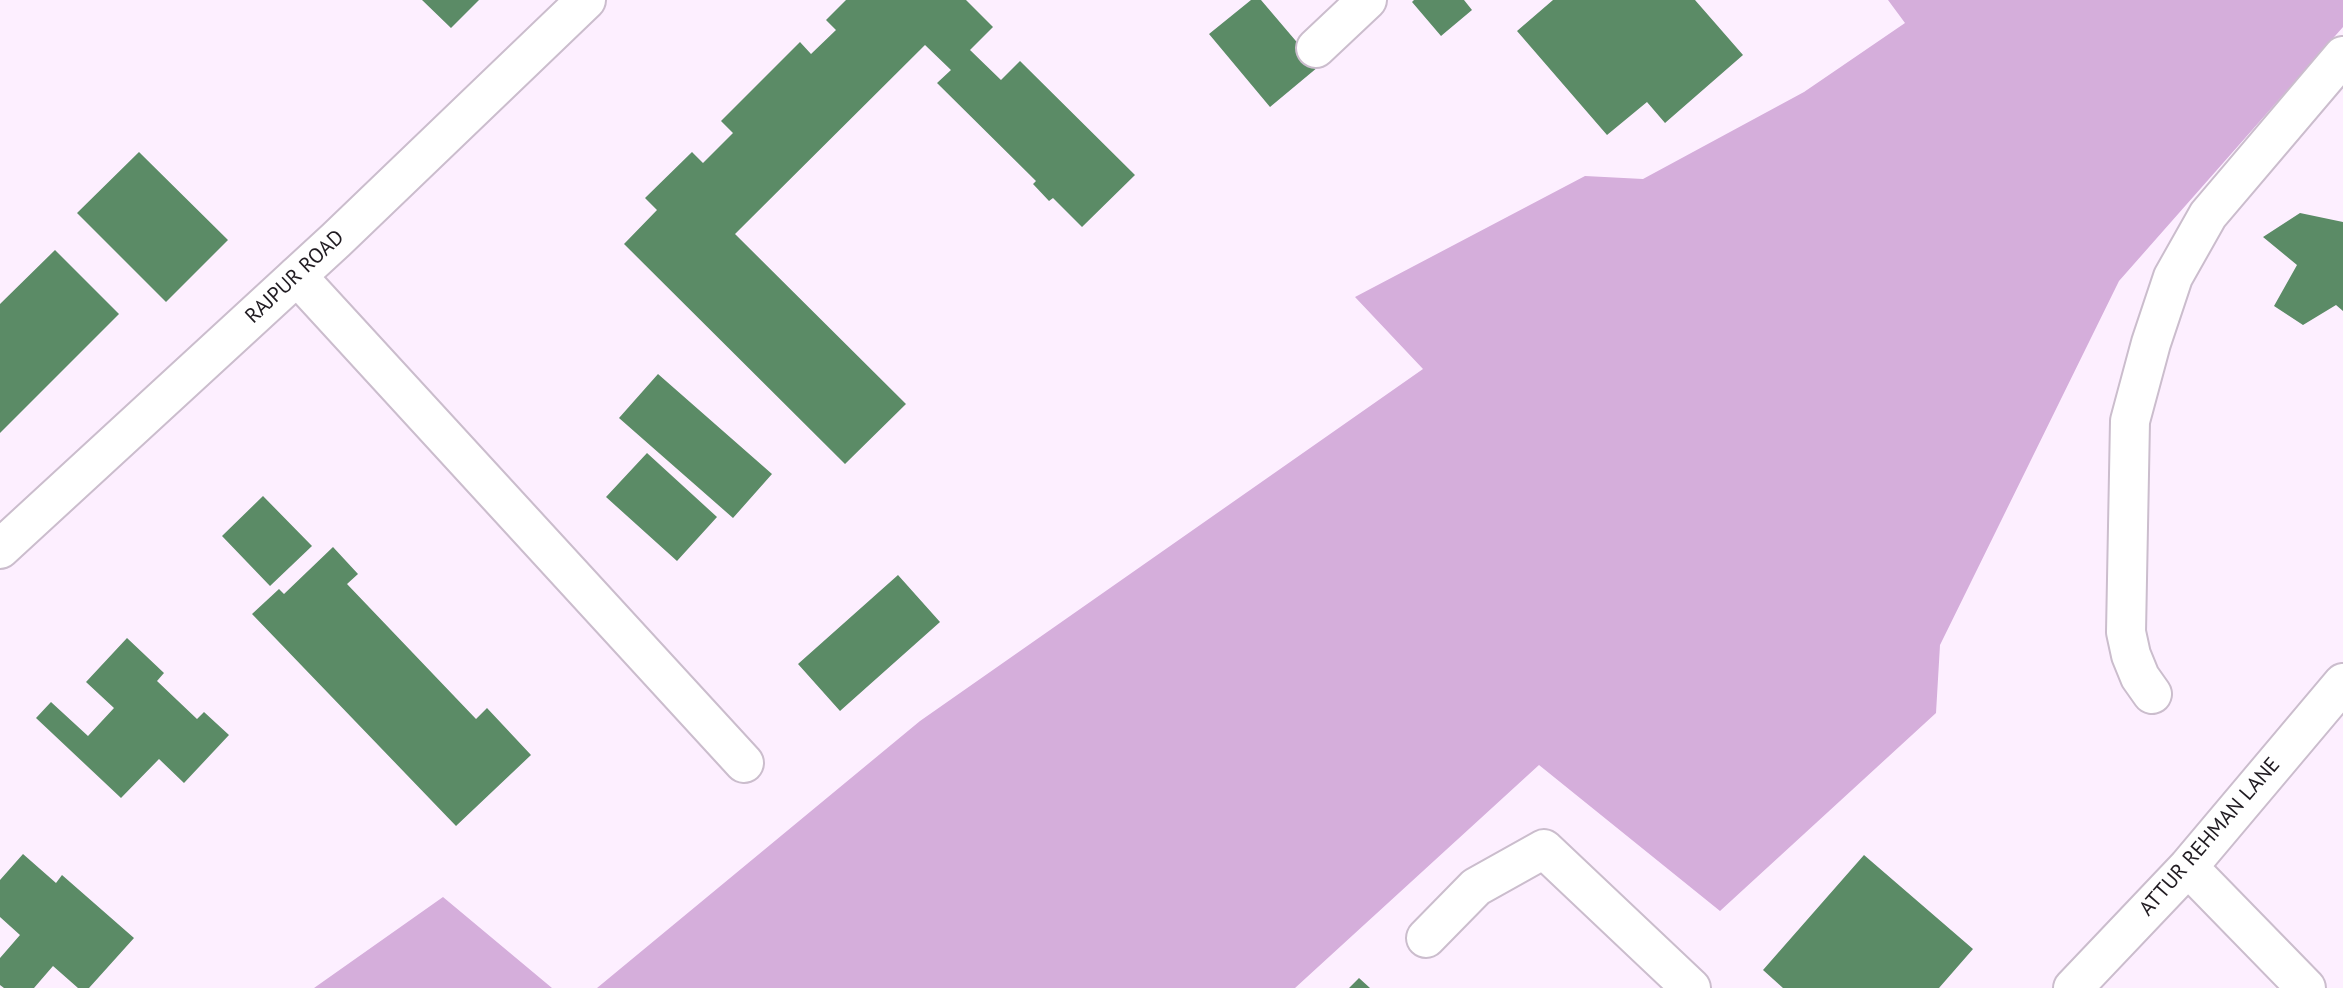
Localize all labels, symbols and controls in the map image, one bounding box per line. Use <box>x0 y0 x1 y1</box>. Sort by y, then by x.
street label: RAJPUR ROAD <box>241 225 349 329</box>
street label: ATTUR REHMAN LANE <box>2134 753 2286 921</box>

